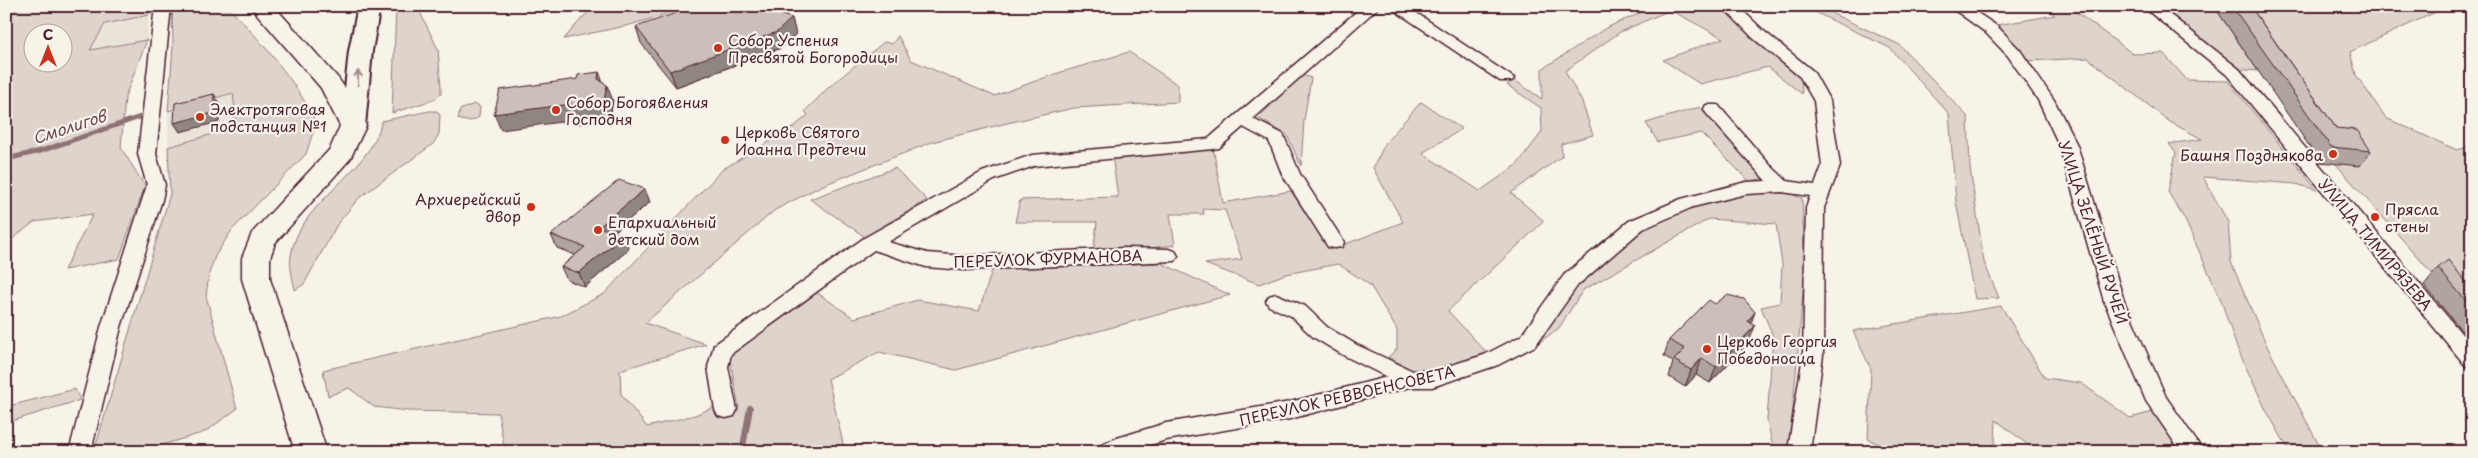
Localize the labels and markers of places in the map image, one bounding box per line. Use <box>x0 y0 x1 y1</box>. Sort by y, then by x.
place label: Собор Успения Пресвятой Богородицы <box>728 28 898 68</box>
marker: Собор Успения Пресвятой Богородицы <box>712 42 724 54</box>
place label: Собор Богоявления Господня <box>566 90 709 130</box>
place label: Электротяговая подстанция №1 <box>210 97 327 137</box>
marker: Собор Богоявления Господня <box>550 104 562 116</box>
marker: Электротяговая подстанция №1 <box>194 111 206 123</box>
place label: Церковь Святого Иоанна Предтечи <box>735 120 866 160</box>
marker: Церковь Святого Иоанна Предтечи <box>719 134 731 146</box>
place label: Башня Позднякова <box>2180 143 2324 166</box>
marker: Башня Позднякова <box>2327 148 2339 160</box>
place label: Архиерейский двор <box>415 187 521 227</box>
place label: Прясла стены <box>2385 197 2439 237</box>
marker: Архиерейский двор <box>525 201 537 213</box>
place label: Епархиальный детский дом <box>608 210 717 250</box>
marker: Прясла стены <box>2369 211 2381 223</box>
marker: Епархиальный детский дом <box>592 224 604 236</box>
place label: Церковь Георгия Победоносца <box>1717 329 1837 369</box>
marker: Церковь Георгия Победоносца <box>1701 343 1713 355</box>

